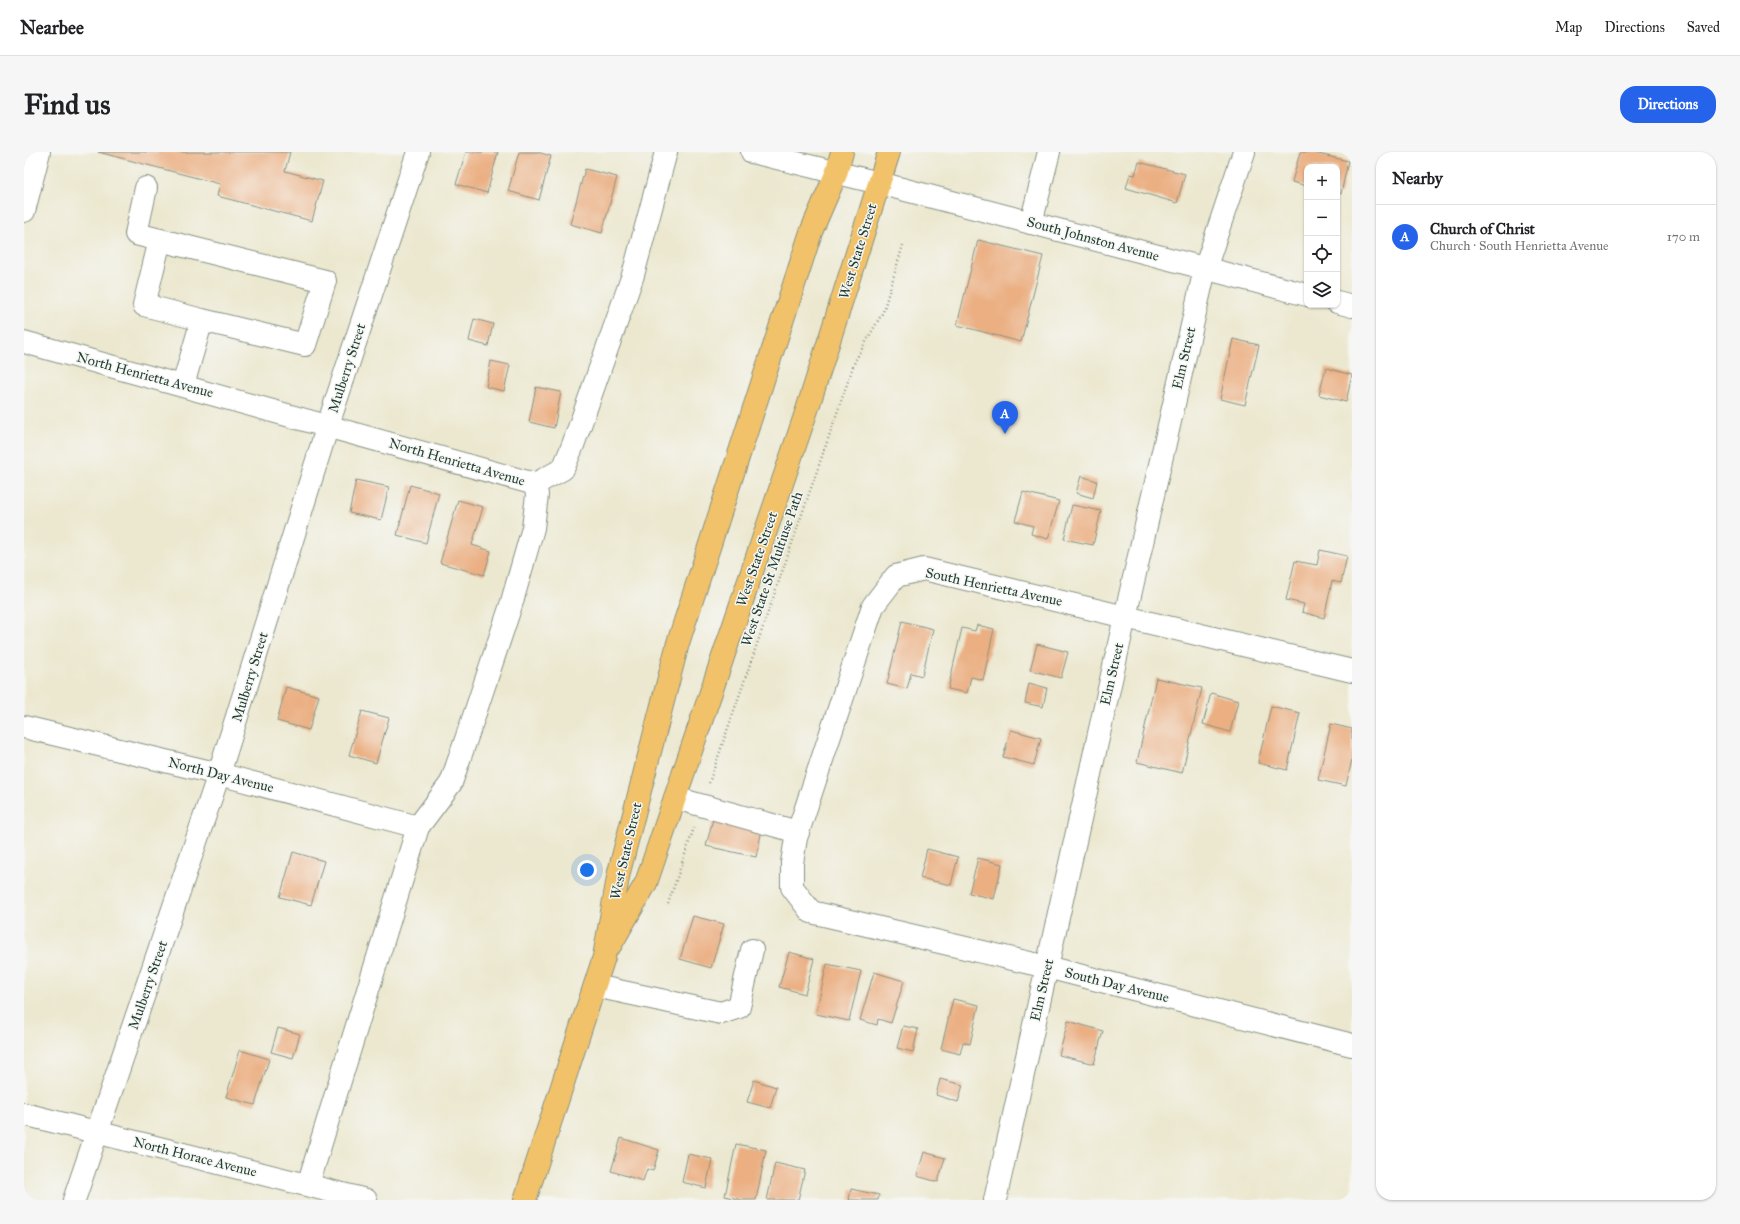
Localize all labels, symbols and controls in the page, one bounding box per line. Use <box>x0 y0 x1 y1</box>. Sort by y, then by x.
text: Nearbee <box>20 16 84 39</box>
text: Map <box>1555 19 1582 36</box>
text: Directions <box>1604 19 1665 36</box>
text: Saved <box>1687 19 1720 36</box>
button: Directions <box>1620 86 1716 123</box>
text: Find us <box>24 87 110 122</box>
map controls <box>1304 164 1340 308</box>
button: + <box>1304 164 1340 200</box>
text: Nearby <box>1392 168 1443 189</box>
button: − <box>1304 200 1340 236</box>
street label: West State Street <box>835 201 881 301</box>
street label: South Johnston Avenue <box>1025 213 1161 266</box>
text: Church of Christ <box>1430 220 1535 238</box>
text: A <box>1401 229 1409 245</box>
text: 170 m <box>1667 229 1700 245</box>
button: locate <box>1304 236 1340 272</box>
text: Church · South Henrietta Avenue <box>1430 238 1608 254</box>
button: layers <box>1304 272 1340 308</box>
street label: Mulberry Street <box>325 321 369 415</box>
street label: Elm Street <box>1169 325 1199 391</box>
street label: North Henrietta Avenue <box>75 349 215 401</box>
pin: A <box>992 401 1018 434</box>
street label: North Henrietta Avenue <box>387 434 527 490</box>
street label: West State St Multiuse Path <box>738 489 807 649</box>
street label: West State Street <box>733 509 781 609</box>
street label: South Henrietta Avenue <box>924 564 1064 610</box>
street label: Mulberry Street <box>228 630 272 724</box>
street label: Elm Street <box>1097 641 1127 707</box>
street label: North Day Avenue <box>166 754 276 796</box>
street label: West State Street <box>607 801 645 901</box>
your location <box>577 860 597 880</box>
street label: Mulberry Street <box>125 938 171 1032</box>
street label: Elm Street <box>1027 957 1057 1023</box>
street label: South Day Avenue <box>1063 964 1171 1006</box>
street label: North Horace Avenue <box>131 1133 259 1181</box>

